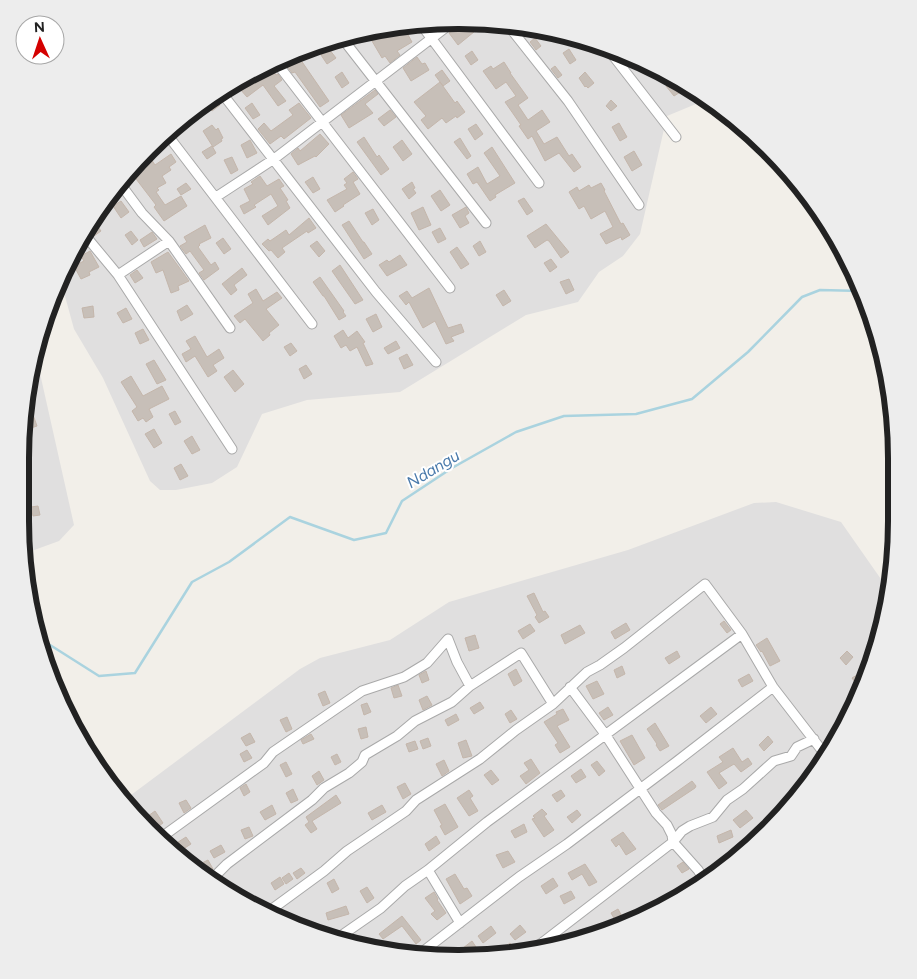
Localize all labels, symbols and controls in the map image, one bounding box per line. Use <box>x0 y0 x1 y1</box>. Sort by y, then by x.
north arrow <box>15 15 65 65</box>
text: N <box>33 19 45 36</box>
water label: Ndangu <box>403 446 463 492</box>

